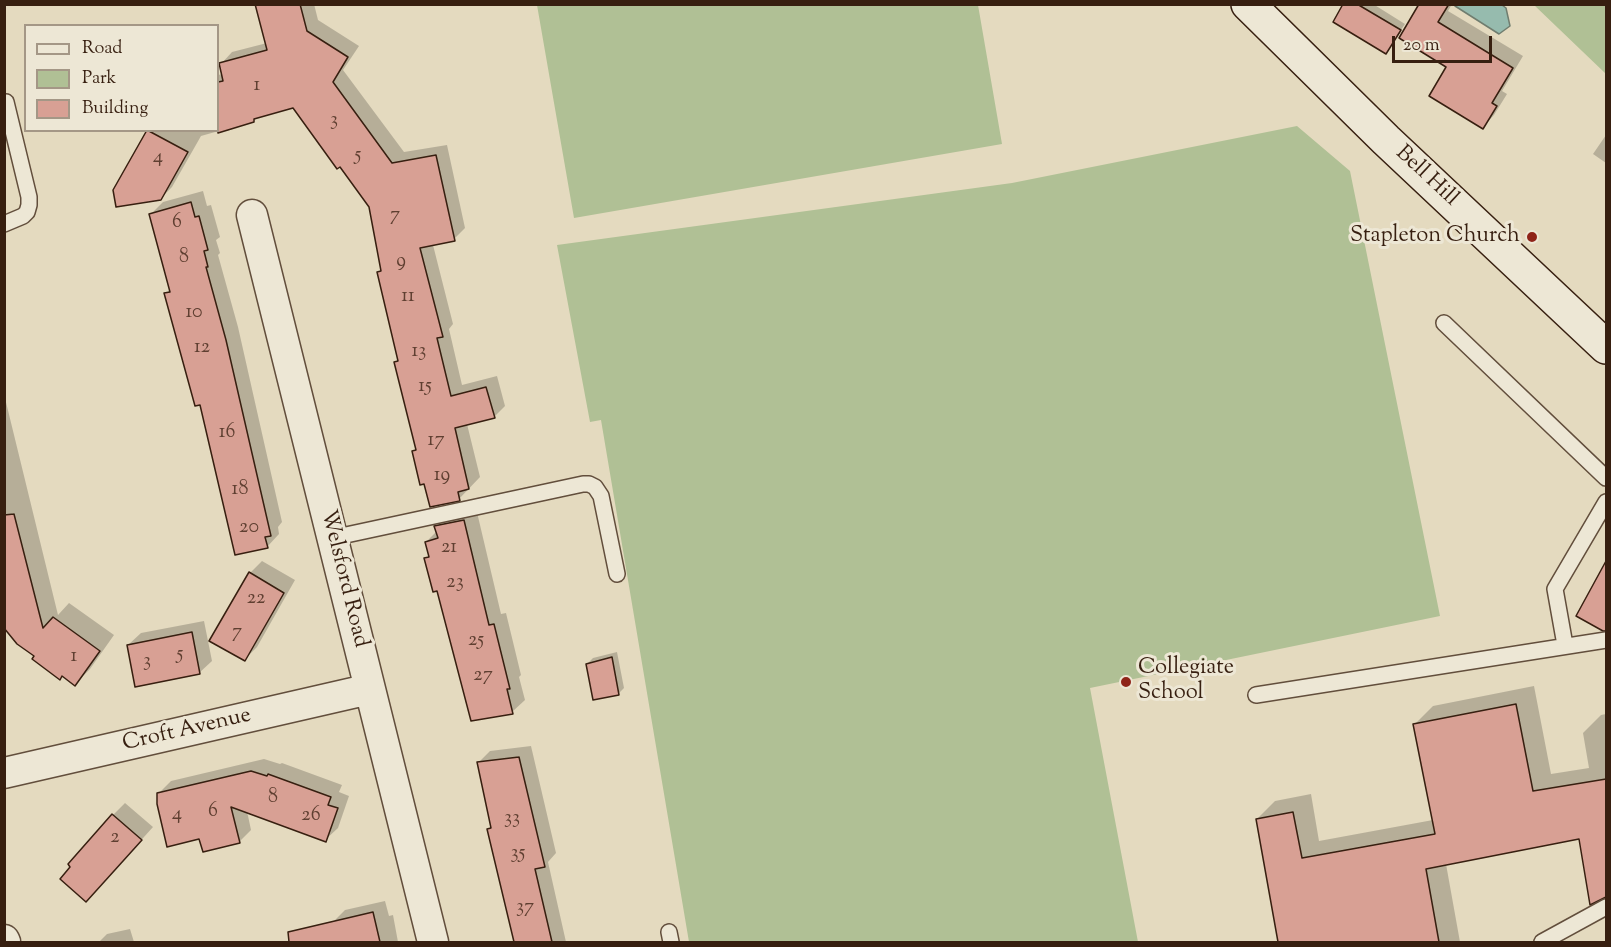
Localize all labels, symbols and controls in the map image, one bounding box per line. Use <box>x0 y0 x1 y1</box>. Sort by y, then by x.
legend <box>24 24 219 132</box>
scale bar <box>1395 24 1496 62</box>
text: 20 m <box>1403 33 1440 59</box>
text: Road <box>82 36 122 62</box>
text: Park <box>82 66 116 92</box>
house number: 1 <box>254 75 260 99</box>
text: Building <box>82 96 148 122</box>
house number: 3 <box>330 110 338 134</box>
street label: Bell Hill <box>1389 141 1463 213</box>
house number: 5 <box>355 145 361 169</box>
house number: 4 <box>153 147 163 171</box>
house number: 7 <box>390 205 400 229</box>
house number: 6 <box>172 212 182 236</box>
place label: Stapleton Church <box>1350 224 1520 250</box>
marker: Stapleton Church <box>1525 230 1539 244</box>
house number: 8 <box>179 247 189 271</box>
house number: 9 <box>396 251 406 275</box>
house number: 11 <box>401 286 415 310</box>
house number: 10 <box>185 302 203 326</box>
house number: 12 <box>194 337 210 361</box>
house number: 13 <box>412 341 426 365</box>
house number: 15 <box>418 376 432 400</box>
house number: 16 <box>219 422 235 446</box>
house number: 17 <box>428 430 444 454</box>
house number: 19 <box>434 465 450 489</box>
house number: 18 <box>232 479 248 503</box>
street label: Welsford Road <box>313 507 373 651</box>
house number: 20 <box>239 517 259 541</box>
house number: 21 <box>441 537 457 561</box>
house number: 23 <box>446 572 464 596</box>
house number: 22 <box>247 588 265 612</box>
house number: 7 <box>232 622 242 646</box>
house number: 25 <box>468 630 484 654</box>
house number: 5 <box>177 644 183 668</box>
house number: 1 <box>71 646 77 670</box>
house number: 3 <box>143 651 151 675</box>
place label: Collegiate School <box>1138 656 1234 708</box>
house number: 27 <box>473 665 493 689</box>
marker: Collegiate School <box>1119 675 1133 689</box>
street label: Croft Avenue <box>120 703 254 759</box>
house number: 8 <box>268 787 278 811</box>
house number: 6 <box>208 801 218 825</box>
house number: 4 <box>172 804 182 828</box>
house number: 26 <box>301 805 321 829</box>
house number: 33 <box>504 808 520 832</box>
house number: 2 <box>110 827 120 851</box>
house number: 35 <box>511 843 525 867</box>
house number: 37 <box>516 897 534 921</box>

